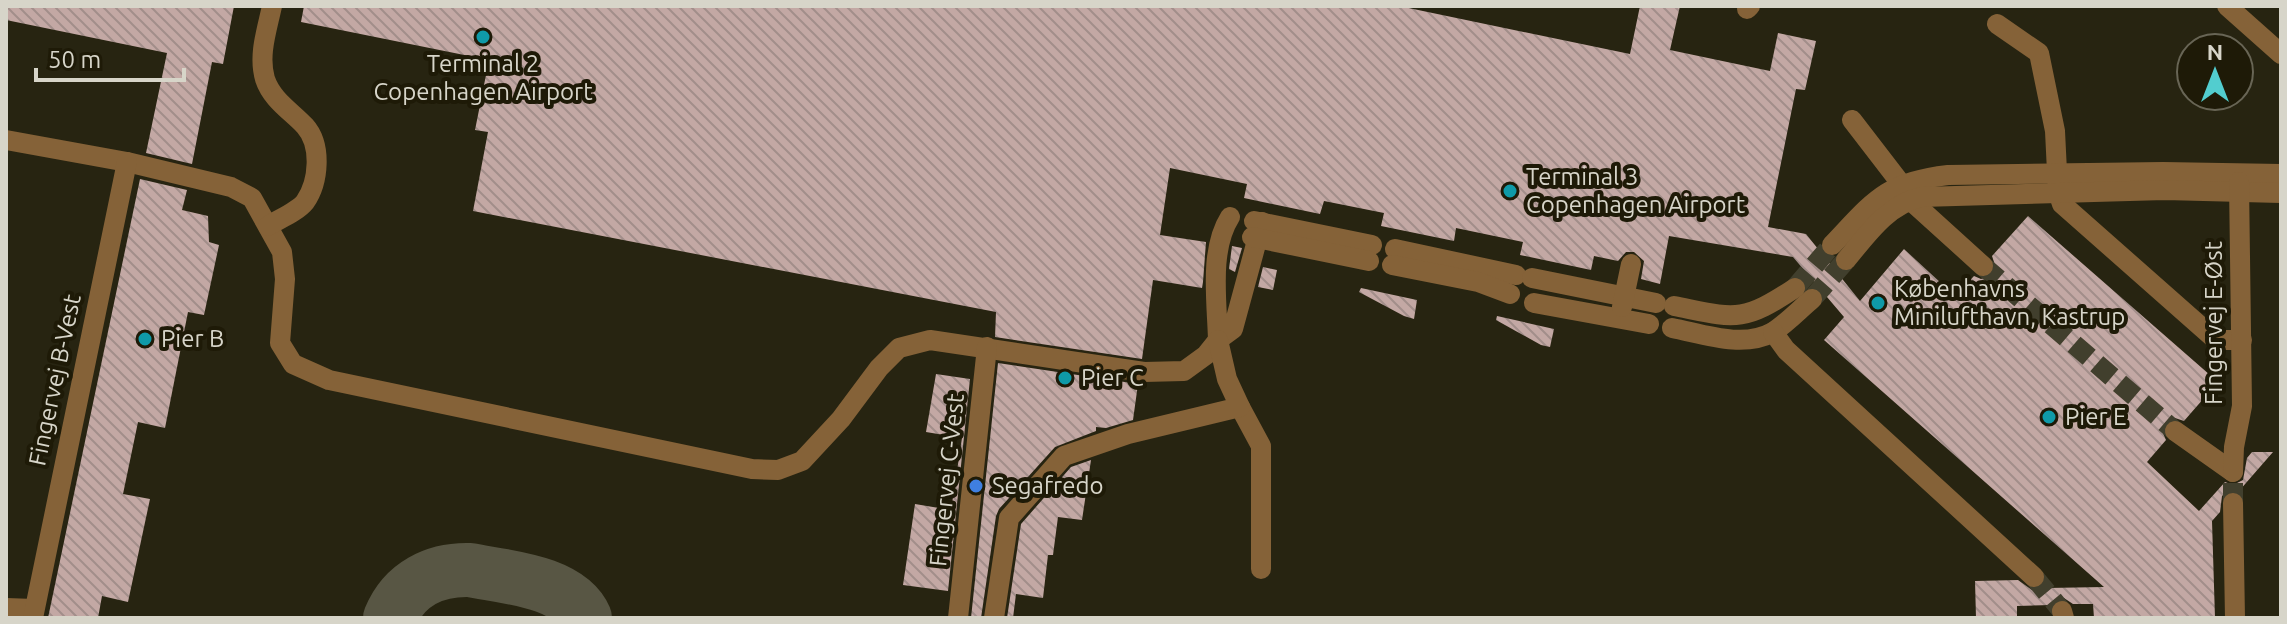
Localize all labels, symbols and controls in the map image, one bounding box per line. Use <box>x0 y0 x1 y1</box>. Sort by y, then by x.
marker: Terminal 2 Copenhagen Airport <box>474 28 492 46</box>
scale bar <box>36 32 184 82</box>
north arrow <box>2175 32 2255 112</box>
text: N <box>2207 39 2223 64</box>
text: 50 m <box>48 46 101 73</box>
place label: Terminal 2 Copenhagen Airport <box>373 50 593 105</box>
place label: Terminal 3 Copenhagen Airport <box>1526 163 1746 218</box>
marker: Terminal 3 Copenhagen Airport <box>1501 182 1519 200</box>
street label: Fingervej E-Øst <box>2200 240 2227 405</box>
place label: Københavns Minilufthavn, Kastrup <box>1894 275 2125 330</box>
street label: Fingervej B-Vest <box>23 291 86 468</box>
marker: Københavns Minilufthavn, Kastrup <box>1869 294 1887 312</box>
place label: Pier B <box>161 325 224 352</box>
marker: Pier B <box>136 330 154 348</box>
place label: Pier C <box>1081 364 1144 391</box>
marker: Pier C <box>1056 369 1074 387</box>
street label: Fingervej C-Vest <box>924 392 969 568</box>
place label: Pier E <box>2065 403 2127 430</box>
marker: Pier E <box>2040 408 2058 426</box>
place label: Segafredo <box>992 472 1104 499</box>
marker: Segafredo <box>967 477 985 495</box>

